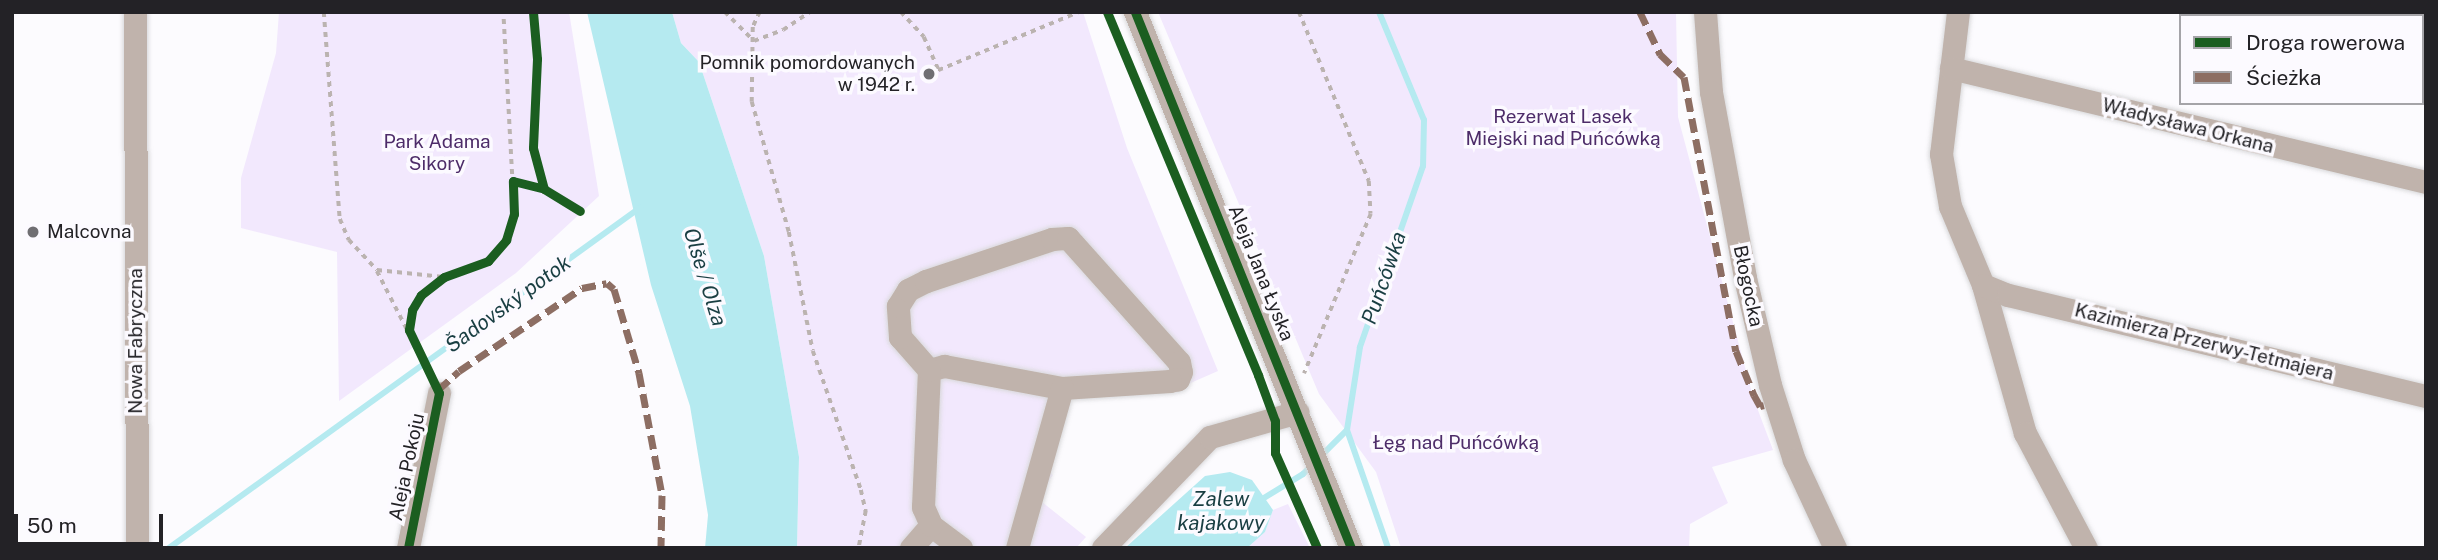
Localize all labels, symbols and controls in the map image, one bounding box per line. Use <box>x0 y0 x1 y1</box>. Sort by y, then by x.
legend <box>2179 14 2424 105</box>
text: Droga rowerowa <box>2246 30 2405 55</box>
place label: Pomnik pomordowanych w 1942 r. <box>699 52 915 96</box>
text: Ścieżka <box>2246 65 2321 90</box>
marker: Pomnik pomordowanych w 1942 r. <box>921 66 937 82</box>
street label: Władysława Orkana <box>2100 94 2276 158</box>
park label: Rezerwat Lasek Miejski nad Puńcówką <box>1465 106 1661 150</box>
park label: Park Adama Sikory <box>383 131 491 175</box>
street label: Aleja Jana Łyska <box>1223 202 1299 344</box>
place label: Malcovna <box>47 221 131 243</box>
marker: Malcovna <box>25 224 41 240</box>
water label: Olše / Olza <box>678 225 732 329</box>
water label: Puńcówka <box>1356 228 1412 328</box>
street label: Błogocka <box>1728 243 1768 329</box>
water label: Šadovský potok <box>440 250 576 358</box>
street label: Nowa Fabryczna <box>125 268 147 414</box>
street label: Kazimierza Przerwy-Tetmajera <box>2072 299 2336 385</box>
street label: Aleja Pokoju <box>384 411 430 523</box>
park label: Łęg nad Puńcówką <box>1373 432 1539 454</box>
water label: Zalew kajakowy <box>1177 486 1265 536</box>
scale bar <box>18 500 166 544</box>
text: 50 m <box>27 513 77 538</box>

